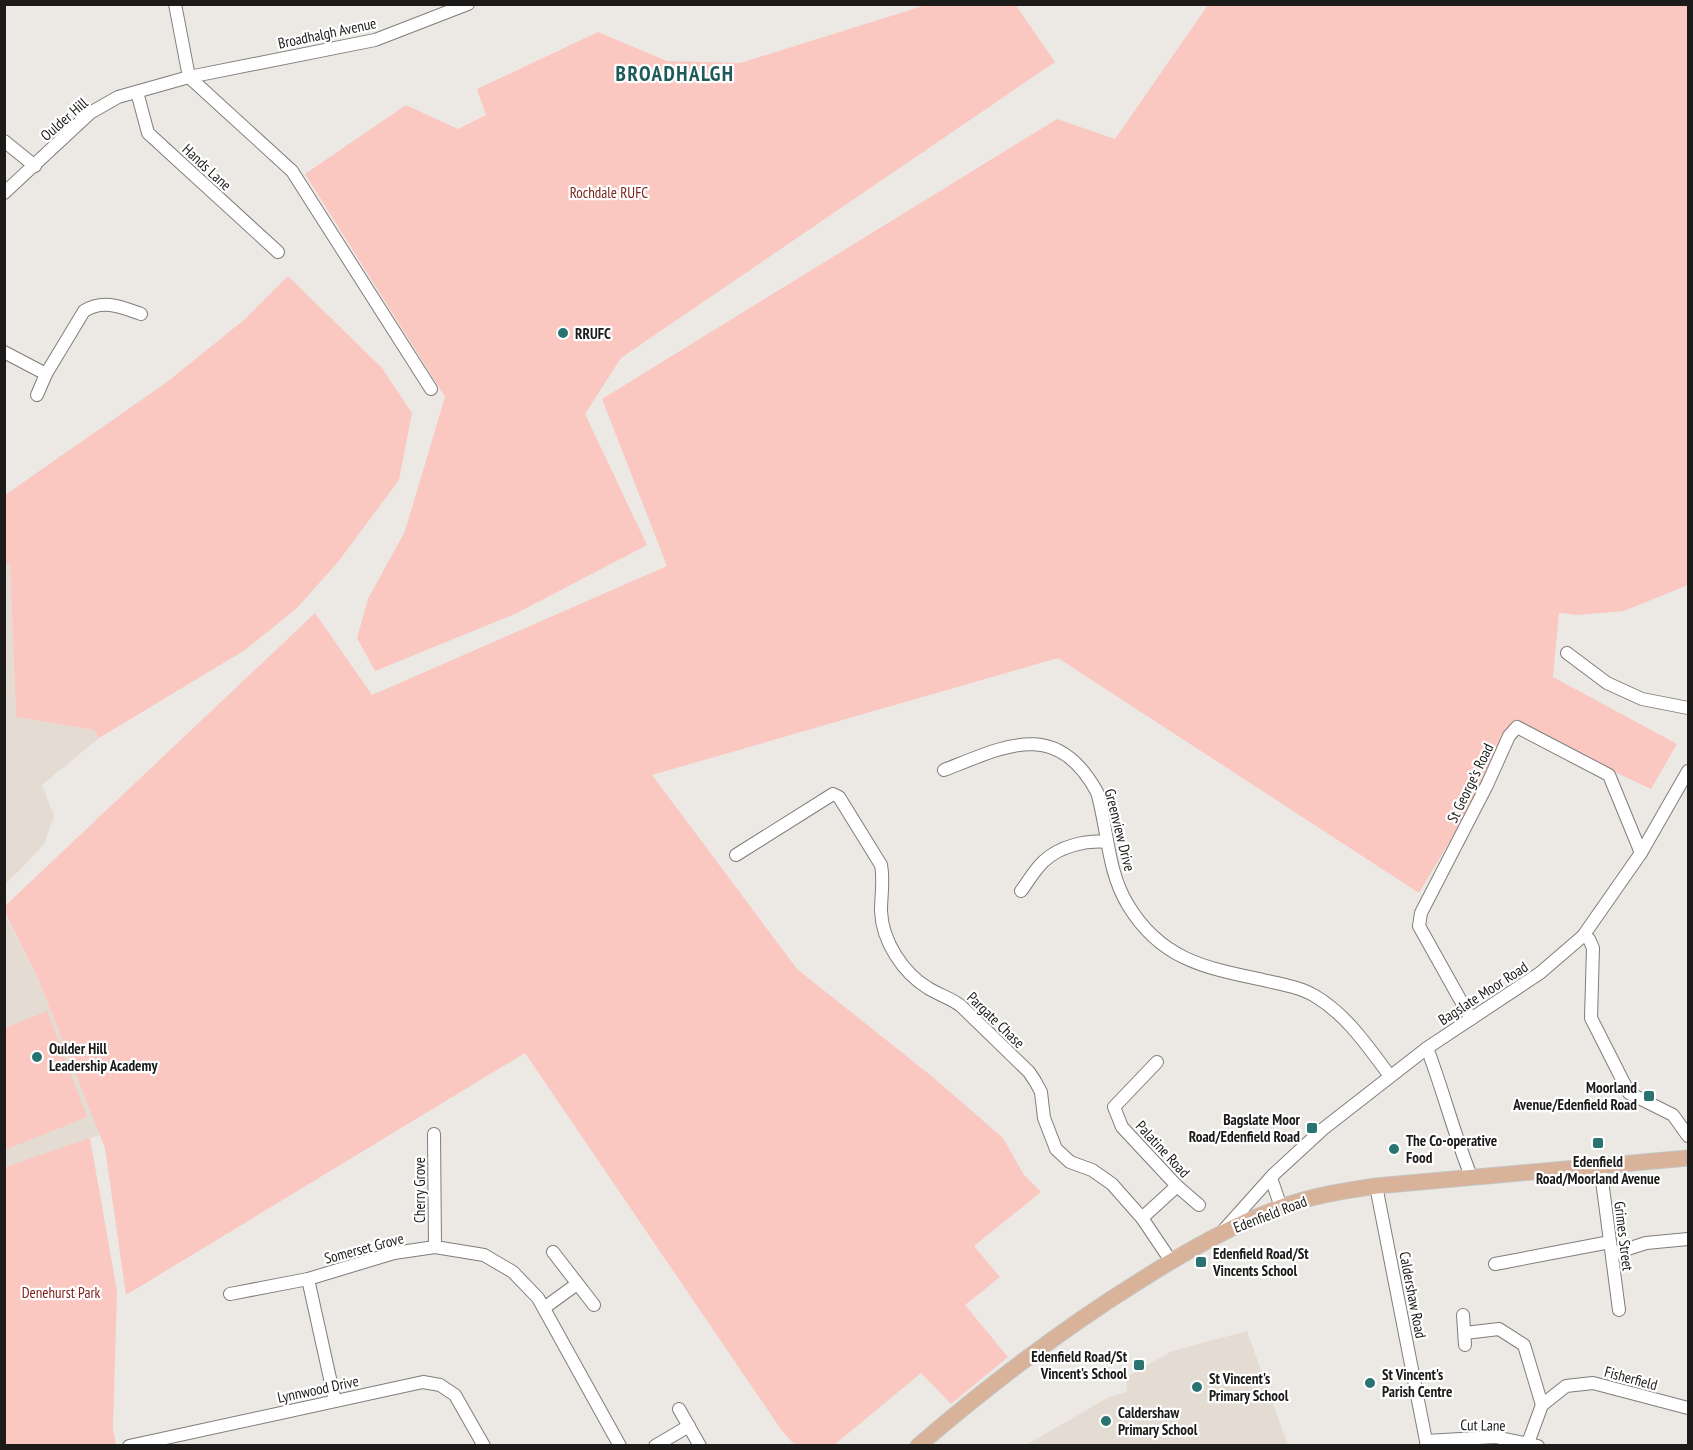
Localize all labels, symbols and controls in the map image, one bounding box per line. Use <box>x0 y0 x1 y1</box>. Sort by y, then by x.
street label: Broadhalgh Avenue <box>276 13 378 53</box>
district label: BROADHALGH <box>616 60 734 87</box>
street label: Oulder Hill <box>36 93 92 145</box>
street label: Hands Lane <box>179 140 235 194</box>
park label: Rochdale RUFC <box>570 183 648 202</box>
place label: RRUFC <box>575 324 611 343</box>
marker: RRUFC <box>556 326 570 340</box>
street label: St George's Road <box>1443 740 1497 826</box>
street label: Greenview Drive <box>1101 787 1139 873</box>
street label: Bagslate Moor Road <box>1435 957 1531 1029</box>
street label: Pargate Chase <box>963 988 1029 1052</box>
place label: Oulder Hill Leadership Academy <box>49 1039 158 1075</box>
marker: Oulder Hill Leadership Academy <box>30 1050 44 1064</box>
place label: Moorland Avenue/Edenfield Road <box>1512 1078 1637 1114</box>
marker: Moorland Avenue/Edenfield Road <box>1642 1089 1656 1103</box>
place label: Bagslate Moor Road/Edenfield Road <box>1189 1110 1301 1146</box>
street label: Palatine Road <box>1132 1117 1194 1181</box>
marker: Bagslate Moor Road/Edenfield Road <box>1305 1121 1319 1135</box>
place label: The Co-operative Food <box>1406 1131 1497 1167</box>
marker: Edenfield Road/Moorland Avenue <box>1591 1136 1605 1150</box>
marker: The Co-operative Food <box>1387 1142 1401 1156</box>
place label: Edenfield Road/Moorland Avenue <box>1536 1152 1660 1188</box>
street label: Cherry Grove <box>410 1157 429 1223</box>
street label: Edenfield Road <box>1231 1191 1309 1237</box>
street label: Grimes Street <box>1610 1200 1638 1272</box>
street label: Somerset Grove <box>322 1228 406 1268</box>
place label: Edenfield Road/St Vincents School <box>1212 1244 1309 1280</box>
street label: Caldershaw Road <box>1395 1250 1431 1340</box>
marker: Edenfield Road/St Vincents School <box>1194 1255 1208 1269</box>
park label: Denehurst Park <box>22 1283 101 1302</box>
place label: Edenfield Road/St Vincent's School <box>1031 1347 1128 1383</box>
marker: Edenfield Road/St Vincent's School <box>1132 1358 1146 1372</box>
street label: Fisherfield <box>1602 1362 1660 1394</box>
place label: St Vincent's Parish Centre <box>1382 1365 1452 1401</box>
place label: St Vincent's Primary School <box>1209 1369 1289 1405</box>
street label: Lynnwood Drive <box>276 1371 360 1407</box>
marker: St Vincent's Parish Centre <box>1363 1376 1377 1390</box>
marker: St Vincent's Primary School <box>1190 1380 1204 1394</box>
place label: Caldershaw Primary School <box>1118 1403 1198 1439</box>
marker: Caldershaw Primary School <box>1099 1414 1113 1428</box>
street label: Cut Lane <box>1460 1415 1506 1435</box>

